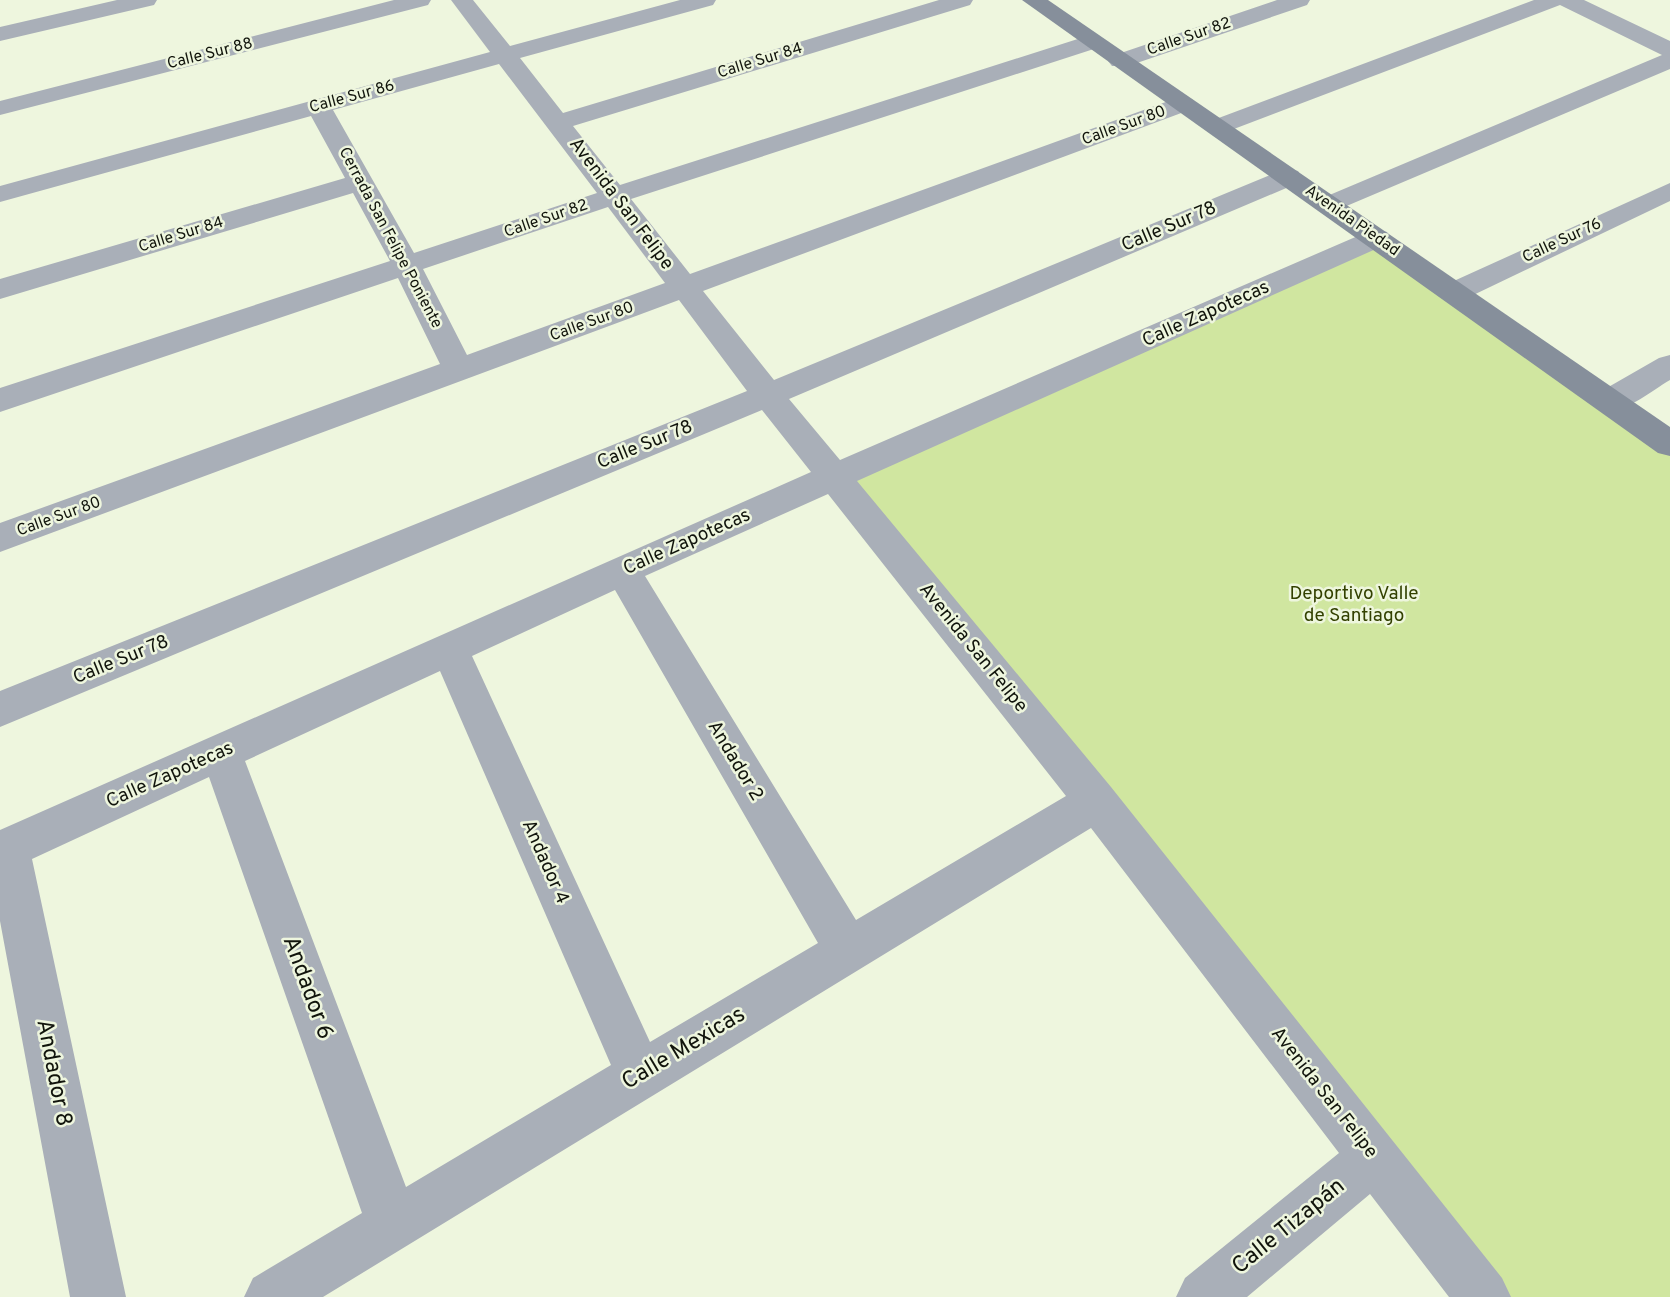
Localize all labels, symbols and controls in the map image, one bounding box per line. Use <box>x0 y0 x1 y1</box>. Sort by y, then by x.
street label: Calle Sur 82 <box>1144 13 1234 61</box>
street label: Calle Sur 88 <box>165 34 255 74</box>
street label: Calle Sur 84 <box>715 39 805 83</box>
street label: Calle Sur 86 <box>307 76 397 118</box>
street label: Calle Sur 80 <box>1079 102 1169 150</box>
street label: Avenida San Felipe <box>563 133 679 275</box>
street label: Cerrada San Felipe Poniente <box>334 144 446 332</box>
street label: Avenida Piedad <box>1301 181 1403 261</box>
street label: Calle Sur 82 <box>501 195 591 243</box>
street label: Calle Sur 78 <box>1118 196 1220 258</box>
street label: Calle Sur 84 <box>136 213 226 257</box>
street label: Calle Sur 76 <box>1519 214 1605 268</box>
street label: Calle Zapotecas <box>1139 275 1273 353</box>
street label: Calle Sur 80 <box>547 298 637 346</box>
street label: Calle Sur 78 <box>594 415 696 475</box>
street label: Calle Sur 80 <box>14 493 104 541</box>
street label: Calle Zapotecas <box>620 503 754 581</box>
street label: Avenida San Felipe <box>913 578 1033 718</box>
park label: Deportivo Valle de Santiago <box>1289 582 1419 628</box>
street label: Calle Sur 78 <box>70 630 172 690</box>
street label: Andador 2 <box>702 716 768 806</box>
street label: Calle Zapotecas <box>103 736 237 814</box>
street label: Andador 4 <box>516 816 574 908</box>
street label: Andador 6 <box>275 932 339 1044</box>
street label: Calle Mexicas <box>617 1001 751 1097</box>
street label: Andador 8 <box>28 1017 78 1129</box>
street label: Avenida San Felipe <box>1265 1023 1383 1163</box>
street label: Calle Tizapán <box>1227 1173 1351 1281</box>

